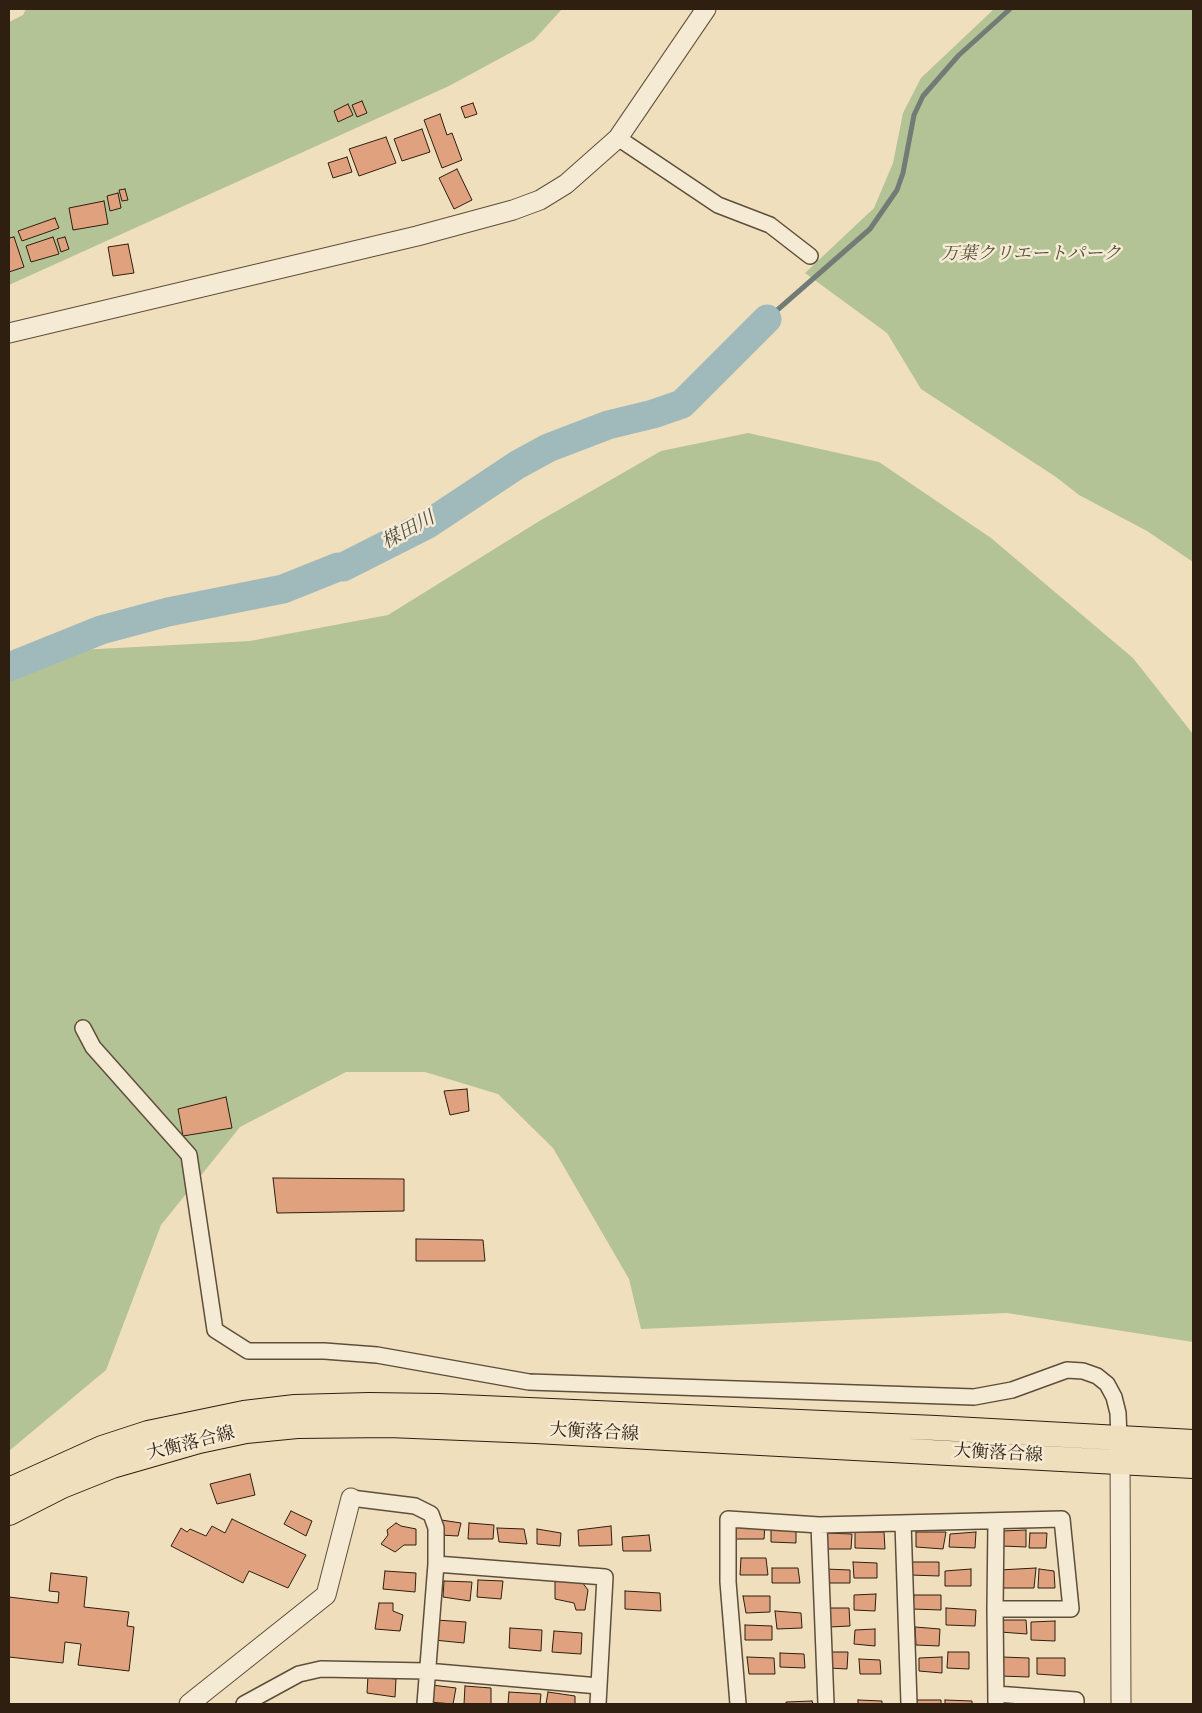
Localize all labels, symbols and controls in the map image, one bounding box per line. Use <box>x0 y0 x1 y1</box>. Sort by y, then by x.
park label: 万葉クリエートパーク <box>941 245 1121 267</box>
water label: 楳田川 <box>379 508 439 556</box>
street label: 大衡落合線 <box>548 1421 640 1447</box>
street label: 大衡落合線 <box>145 1424 237 1466</box>
street label: 大衡落合線 <box>952 1442 1044 1468</box>

